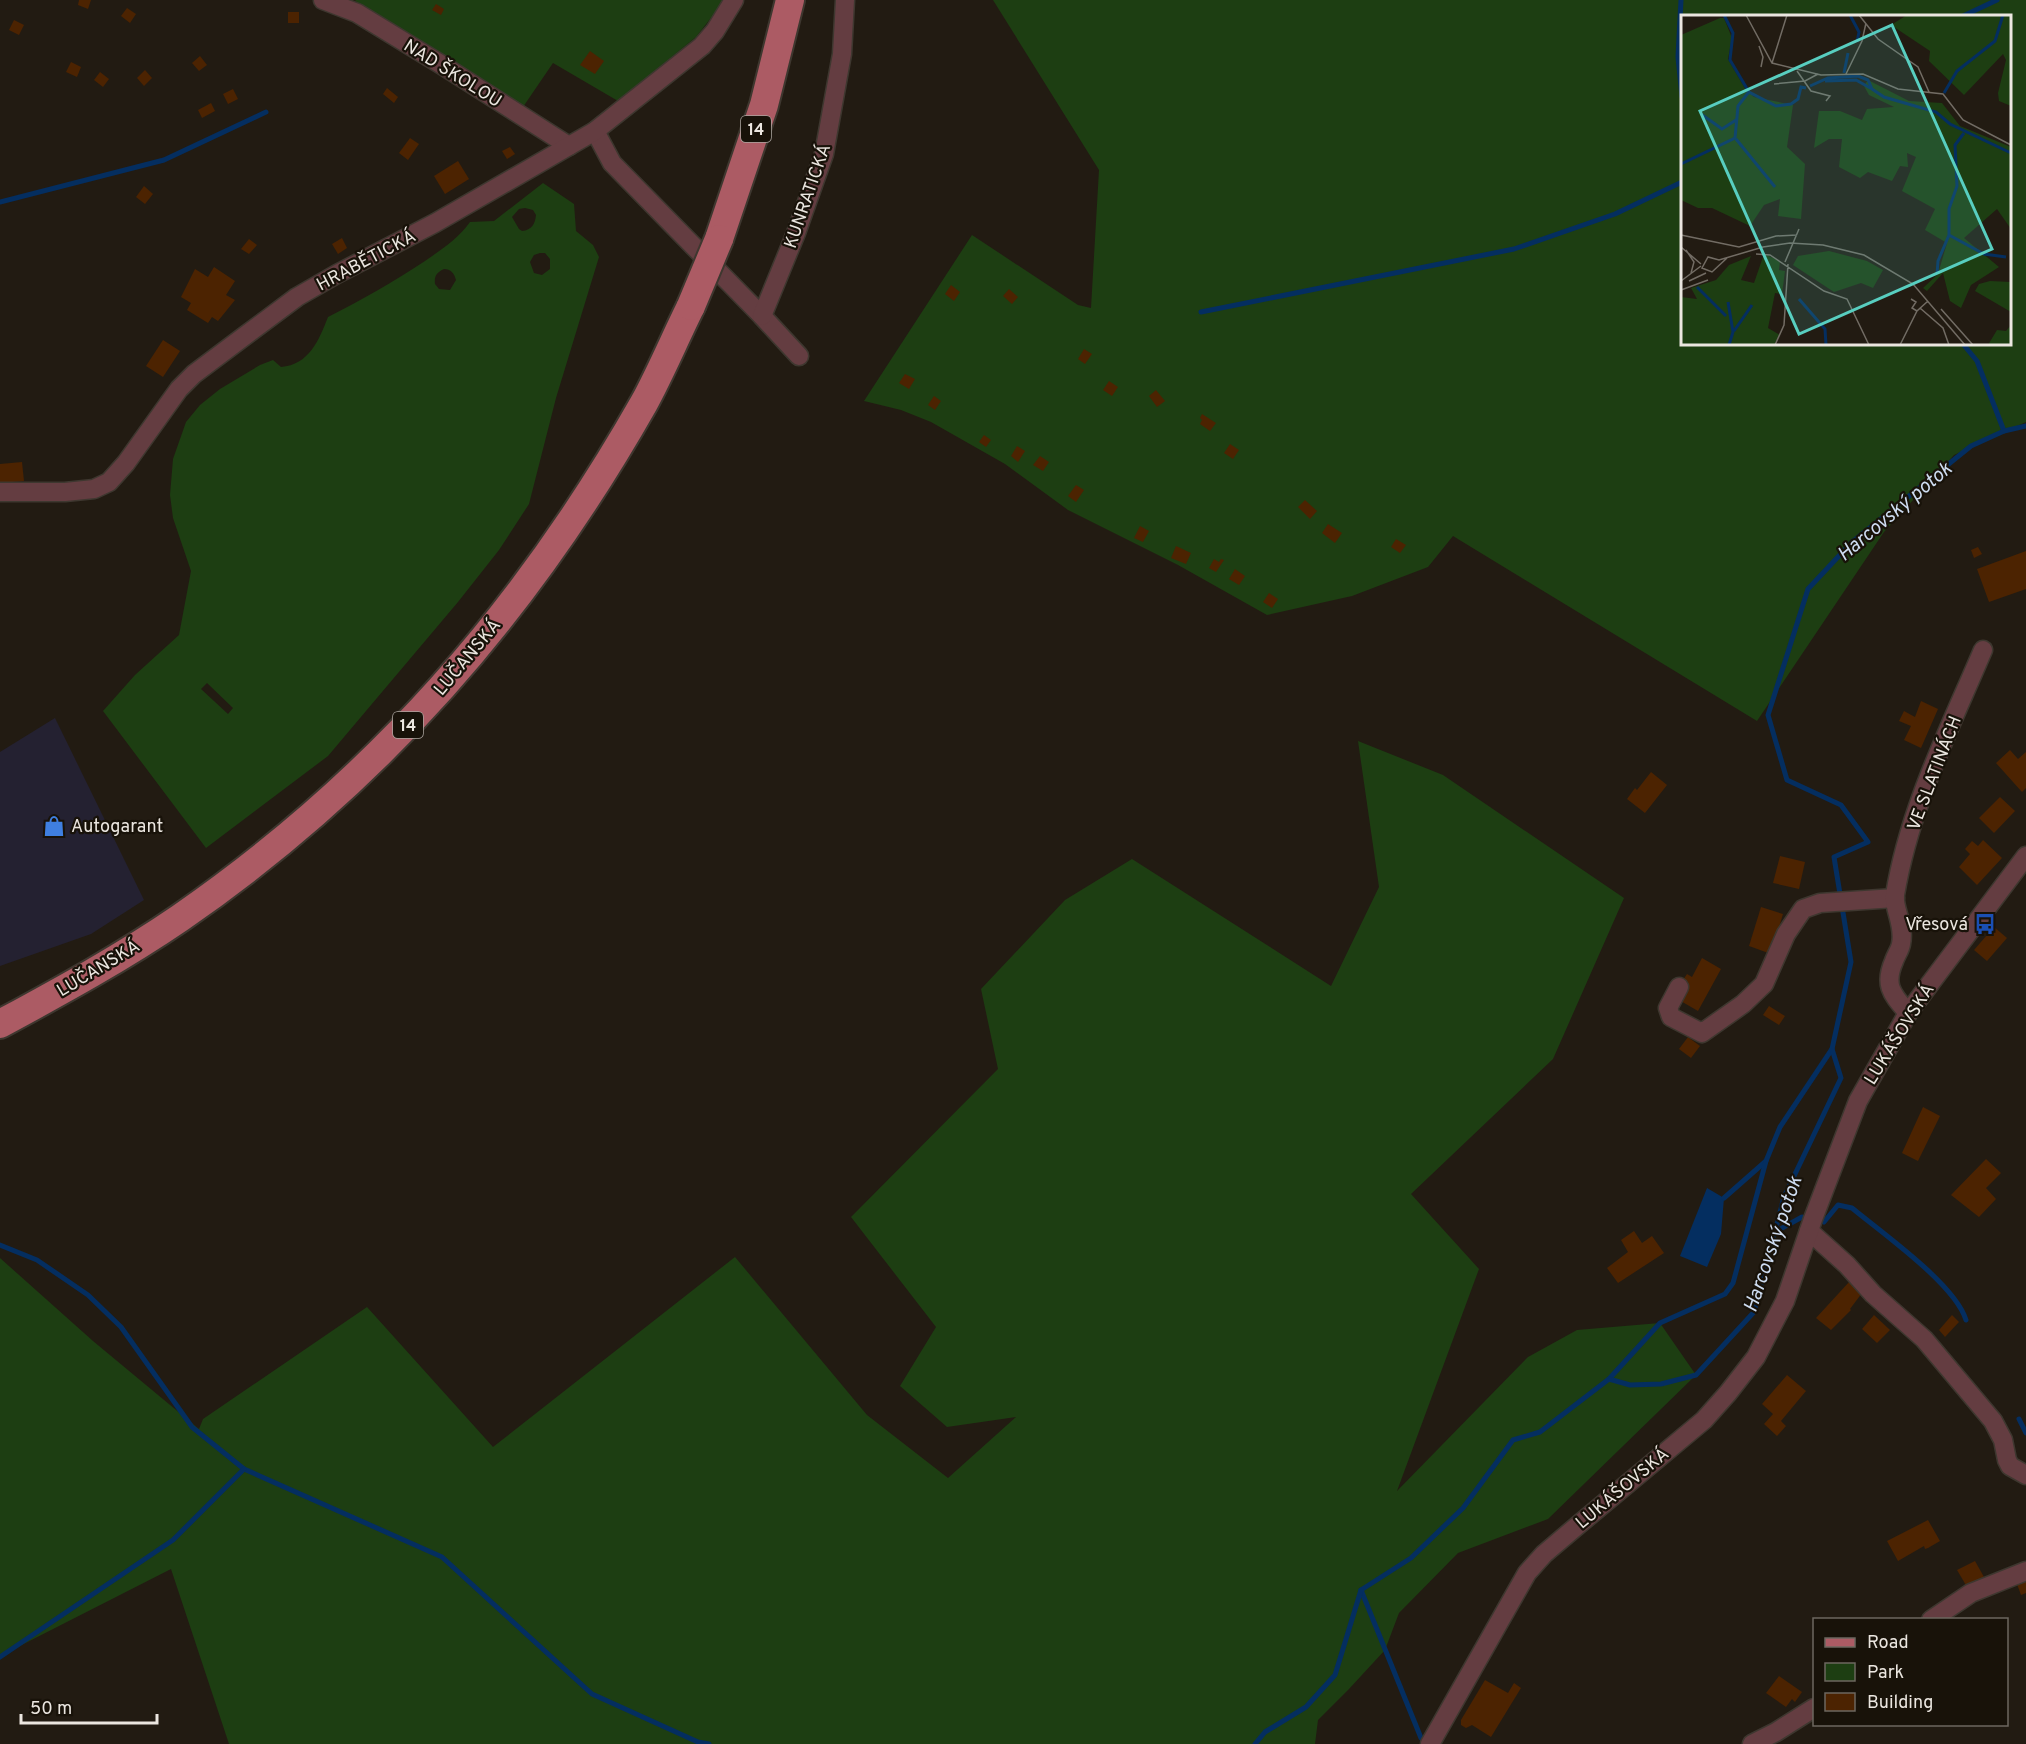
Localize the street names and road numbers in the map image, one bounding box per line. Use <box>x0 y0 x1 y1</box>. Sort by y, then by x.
street label: NAD ŠKOLOU <box>399 33 507 114</box>
road number: 14 <box>741 116 771 142</box>
street label: KUNRATICKÁ <box>778 140 837 252</box>
street label: HRABĚTICKÁ <box>312 224 420 297</box>
street label: LUČANSKÁ <box>428 614 507 701</box>
road number: 14 <box>393 712 423 738</box>
street label: VE SLATINÁCH <box>1901 712 1968 834</box>
street label: LUČANSKÁ <box>52 934 145 1003</box>
street label: LUKÁŠOVSKÁ <box>1858 979 1941 1090</box>
street label: LUKÁŠOVSKÁ <box>1570 1442 1674 1535</box>

